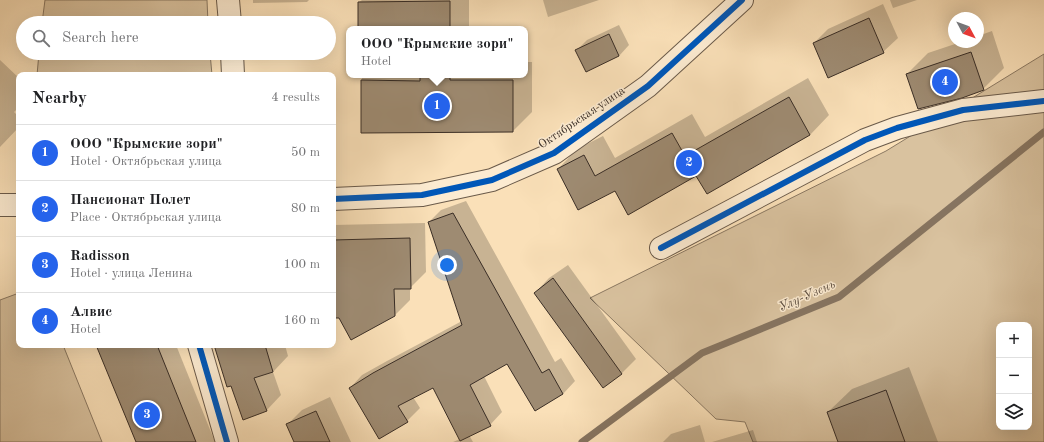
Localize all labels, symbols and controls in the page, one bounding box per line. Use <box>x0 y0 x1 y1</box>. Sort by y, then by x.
north arrow <box>948 12 984 48</box>
search box <box>16 16 336 60</box>
popup <box>346 26 528 78</box>
icon: search <box>30 27 52 49</box>
text: Search here <box>62 31 139 46</box>
text: ООО "Крымские зори" <box>361 37 513 52</box>
text: Hotel <box>361 55 391 68</box>
pin: 4 <box>932 67 958 97</box>
street label: Октябрьская улица <box>537 85 628 151</box>
text: Nearby <box>32 90 87 107</box>
text: 4 results <box>271 91 320 104</box>
pin: 1 <box>424 91 450 121</box>
text: ООО "Крымские зори" <box>70 137 223 152</box>
text: 1 <box>41 146 49 159</box>
text: 50 m <box>291 146 320 159</box>
pin: 2 <box>676 148 702 178</box>
text: Hotel · Октябрьская улица <box>70 155 222 168</box>
text: Пансионат Полет <box>70 193 191 208</box>
text: 2 <box>41 202 49 215</box>
text: 80 m <box>291 202 320 215</box>
text: Place · Октябрьская улица <box>70 211 221 224</box>
text: Radisson <box>70 249 130 264</box>
your location <box>437 255 457 275</box>
text: 3 <box>41 258 49 271</box>
text: 100 m <box>283 258 320 271</box>
text: Hotel · улица Ленина <box>70 267 192 280</box>
water label: Улу-Узень <box>777 278 838 314</box>
text: Алвис <box>70 305 112 320</box>
text: 4 <box>41 314 49 327</box>
text: 160 m <box>283 314 320 327</box>
map controls <box>996 322 1032 430</box>
button: + <box>996 322 1032 358</box>
text: Hotel <box>70 323 101 336</box>
button: − <box>996 358 1032 394</box>
button: layers <box>996 394 1032 430</box>
pin: 3 <box>134 400 160 430</box>

